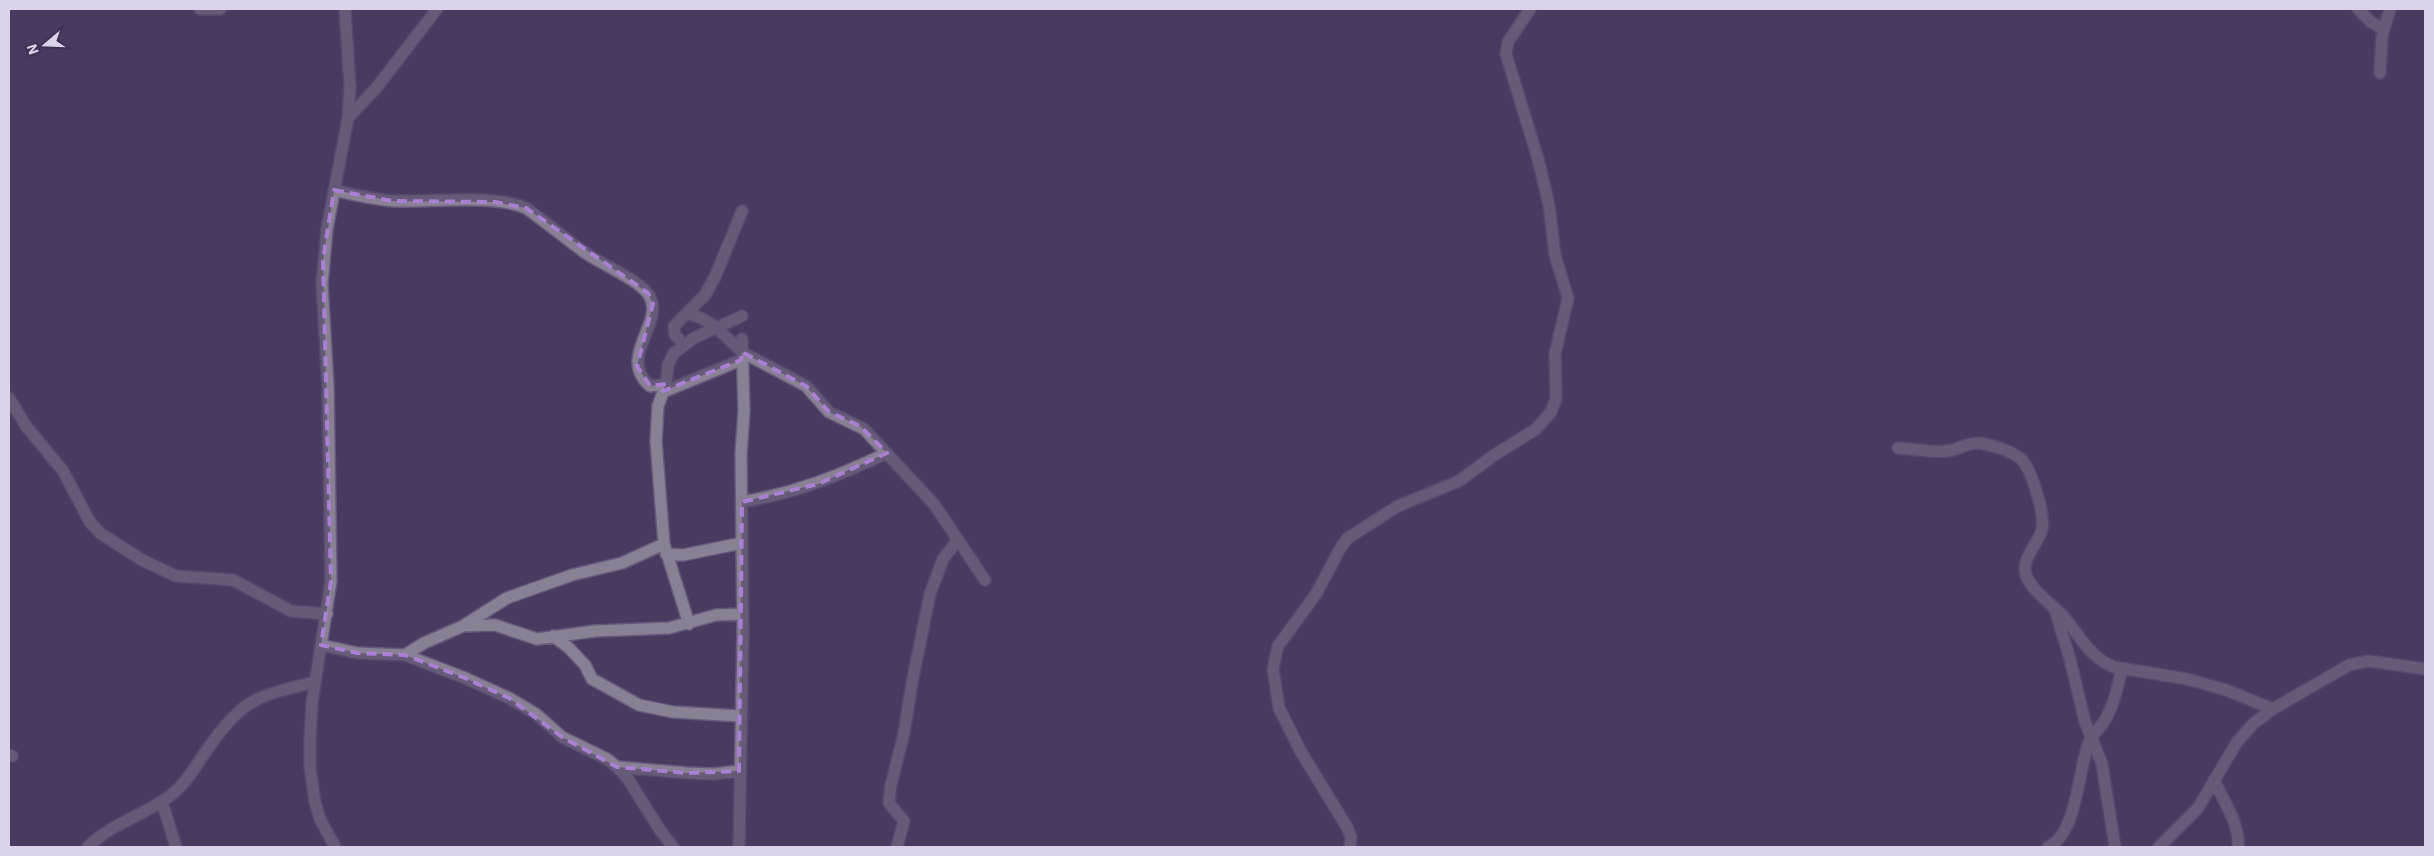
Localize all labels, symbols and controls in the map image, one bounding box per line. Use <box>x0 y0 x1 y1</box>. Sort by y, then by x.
north arrow <box>20 20 70 70</box>
text: N <box>23 42 43 57</box>

